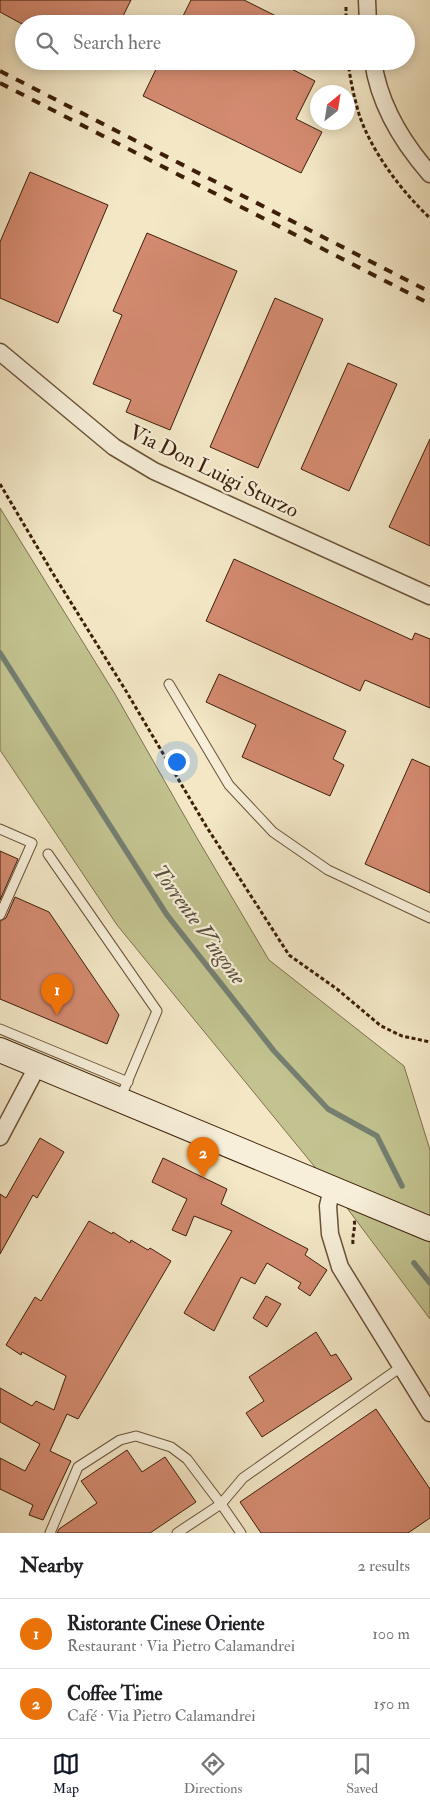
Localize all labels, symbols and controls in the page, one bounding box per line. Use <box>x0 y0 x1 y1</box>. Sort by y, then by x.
search box <box>15 15 415 70</box>
icon: search <box>33 29 61 57</box>
text: Search here <box>73 31 161 55</box>
north arrow <box>310 85 355 130</box>
street label: Via Don Luigi Sturzo <box>125 419 303 524</box>
your location <box>164 749 190 775</box>
water label: Torrente Vingone <box>146 859 253 991</box>
pin: 1 <box>41 974 73 1015</box>
pin: 2 <box>187 1137 219 1178</box>
text: Nearby <box>20 1552 83 1579</box>
text: 2 results <box>357 1556 410 1576</box>
text: Ristorante Cinese Oriente <box>67 1612 264 1636</box>
text: 1 <box>33 1624 39 1644</box>
text: 100 m <box>372 1624 410 1644</box>
text: Restaurant · Via Pietro Calamandrei <box>67 1636 295 1656</box>
text: Coffee Time <box>67 1682 162 1706</box>
text: 2 <box>32 1694 40 1714</box>
text: 150 m <box>373 1694 410 1714</box>
text: Café · Via Pietro Calamandrei <box>67 1706 256 1726</box>
tab: Map <box>52 1750 80 1797</box>
tab: Directions <box>184 1750 242 1797</box>
tab: Saved <box>346 1750 378 1797</box>

